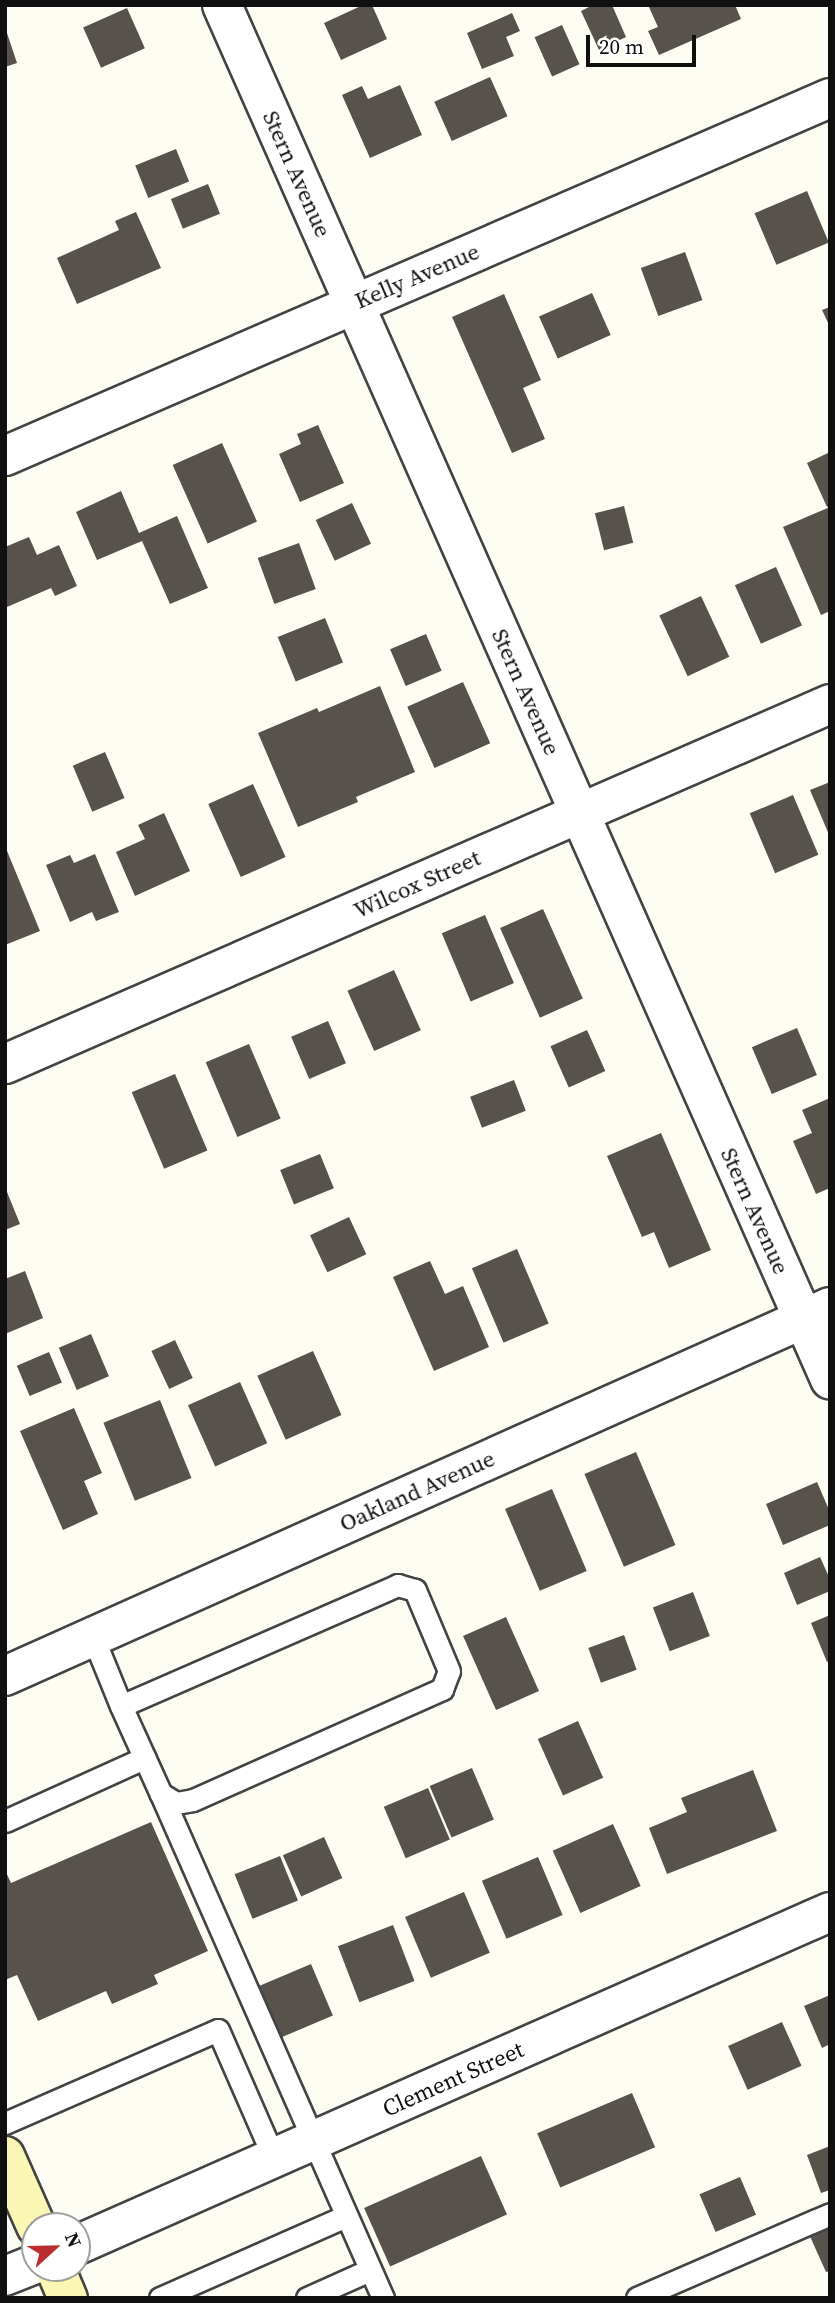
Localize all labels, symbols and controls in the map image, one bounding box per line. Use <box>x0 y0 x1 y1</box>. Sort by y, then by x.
scale bar <box>590 21 700 65</box>
text: 20 m <box>599 32 644 61</box>
street label: Stern Avenue <box>257 107 337 241</box>
street label: Kelly Avenue <box>351 237 483 315</box>
street label: Stern Avenue <box>486 625 566 759</box>
street label: Wilcox Street <box>349 844 485 924</box>
street label: Stern Avenue <box>715 1144 795 1278</box>
street label: Oakland Avenue <box>335 1445 499 1537</box>
street label: Clement Street <box>378 2036 528 2122</box>
north arrow <box>21 2212 91 2282</box>
text: N <box>59 2229 88 2251</box>

